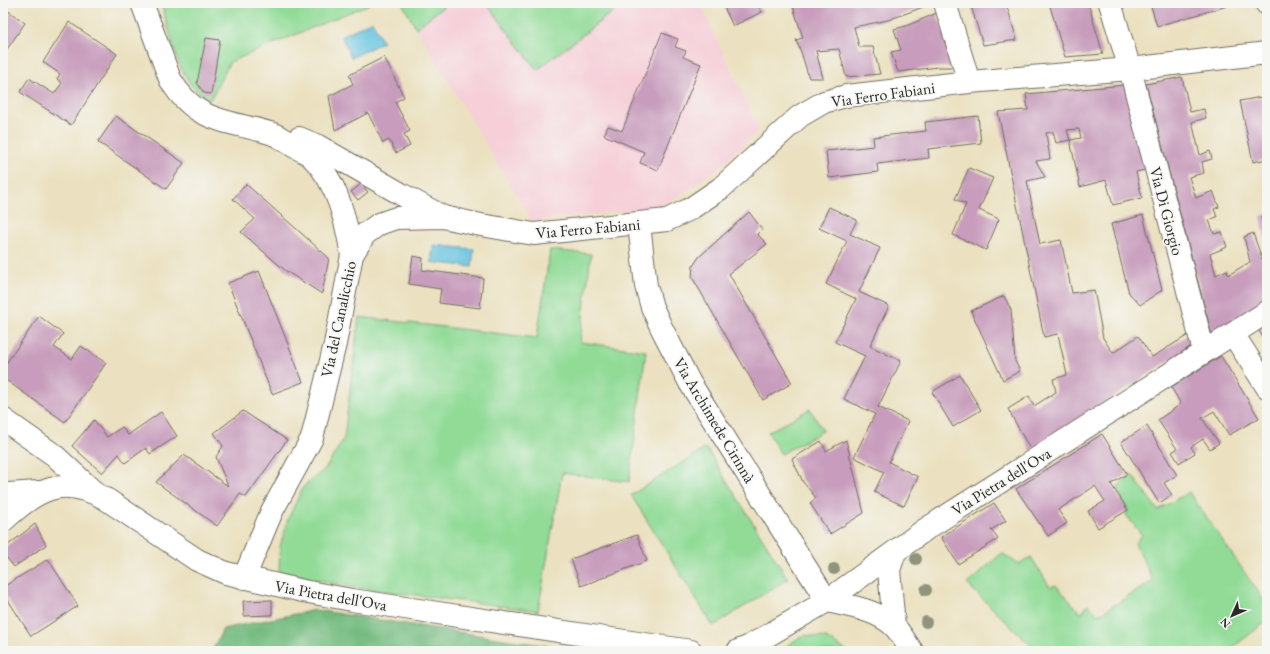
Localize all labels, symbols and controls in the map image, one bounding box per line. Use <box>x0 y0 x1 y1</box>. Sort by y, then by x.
street label: Via Ferro Fabiani <box>830 77 936 112</box>
street label: Via Di Giorgio <box>1145 165 1188 258</box>
street label: Via Ferro Fabiani <box>535 213 641 244</box>
street label: Via del Canalicchio <box>316 259 361 379</box>
street label: Via Archimede Cirinnà <box>669 354 761 487</box>
street label: Via Pietra dell'Ova <box>948 442 1055 520</box>
street label: Via Pietra dell'Ova <box>273 575 389 616</box>
north arrow <box>1212 596 1252 636</box>
text: N <box>1217 615 1233 631</box>

